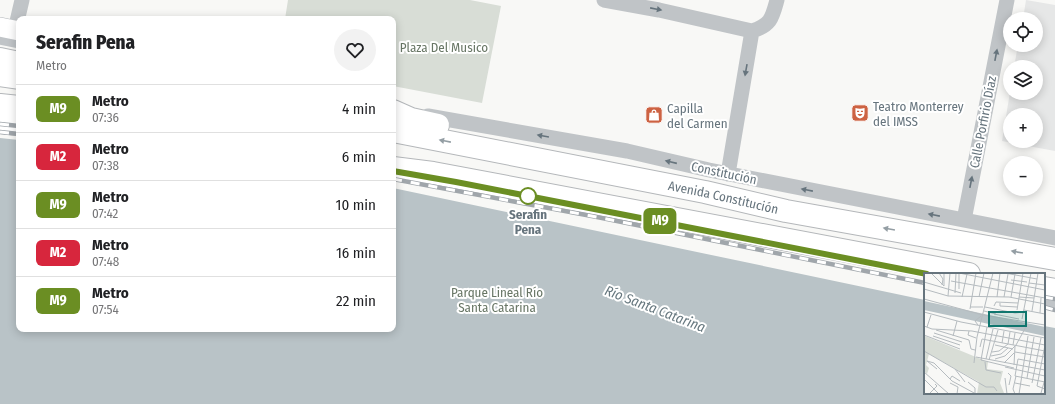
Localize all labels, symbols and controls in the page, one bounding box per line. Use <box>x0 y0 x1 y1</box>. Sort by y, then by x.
one-way arrow <box>650 7 663 13</box>
map controls <box>1003 12 1043 196</box>
button: locate <box>1003 12 1043 52</box>
button: heart <box>334 29 376 71</box>
text: Serafin Pena <box>36 31 135 54</box>
park label: Plaza Del Musico <box>400 40 488 55</box>
one-way arrow <box>994 48 1000 61</box>
text: Metro <box>36 58 67 73</box>
button: layers <box>1003 60 1043 100</box>
one-way arrow <box>743 64 749 76</box>
street label: Calle Porfirio Díaz <box>967 75 999 169</box>
text: Metro <box>92 92 129 110</box>
place label: Teatro Monterrey del IMSS <box>873 99 964 129</box>
text: M9 <box>49 100 67 117</box>
text: 4 min <box>342 100 376 118</box>
place label: Capilla del Carmen <box>667 101 728 131</box>
theatre icon: Teatro Monterrey del IMSS <box>850 103 870 123</box>
shop icon: Capilla del Carmen <box>644 105 664 125</box>
button: + <box>1003 108 1043 148</box>
text: 07:36 <box>92 110 119 125</box>
one-way arrow <box>537 133 549 139</box>
one-way arrow <box>439 138 451 144</box>
text: Metro <box>92 140 129 158</box>
text: M2 <box>50 148 66 165</box>
text: 6 min <box>342 148 376 166</box>
button: − <box>1003 156 1043 196</box>
text: 07:38 <box>92 158 119 173</box>
one-way arrow <box>665 158 677 164</box>
street label: Constitución <box>690 159 758 187</box>
one-way arrow <box>968 176 974 188</box>
street label: Avenida Constitución <box>667 178 780 216</box>
one-way arrow <box>800 186 813 192</box>
marker: Serafin Pena <box>519 187 537 205</box>
text: Metro <box>92 188 129 206</box>
text: M9 <box>49 196 67 213</box>
text: 10 min <box>336 196 376 214</box>
text: 07:42 <box>92 206 118 221</box>
place label: Serafin Pena <box>509 207 547 237</box>
line badge: M9 <box>642 208 678 234</box>
one-way arrow <box>928 211 940 217</box>
text: M9 <box>651 212 669 229</box>
one-way arrow <box>883 226 895 232</box>
text: Metro <box>92 236 129 254</box>
text: M2 <box>50 244 66 261</box>
text: 16 min <box>336 244 376 262</box>
one-way arrow <box>1011 249 1023 255</box>
text: 07:48 <box>92 254 119 269</box>
inset map <box>924 273 1045 394</box>
water label: Río Santa Catarina <box>602 282 708 336</box>
text: Metro <box>92 284 129 302</box>
park label: Parque Lineal Río Santa Catarina <box>451 285 543 315</box>
text: M9 <box>49 292 67 309</box>
text: 22 min <box>336 292 376 310</box>
text: 07:54 <box>92 302 119 317</box>

